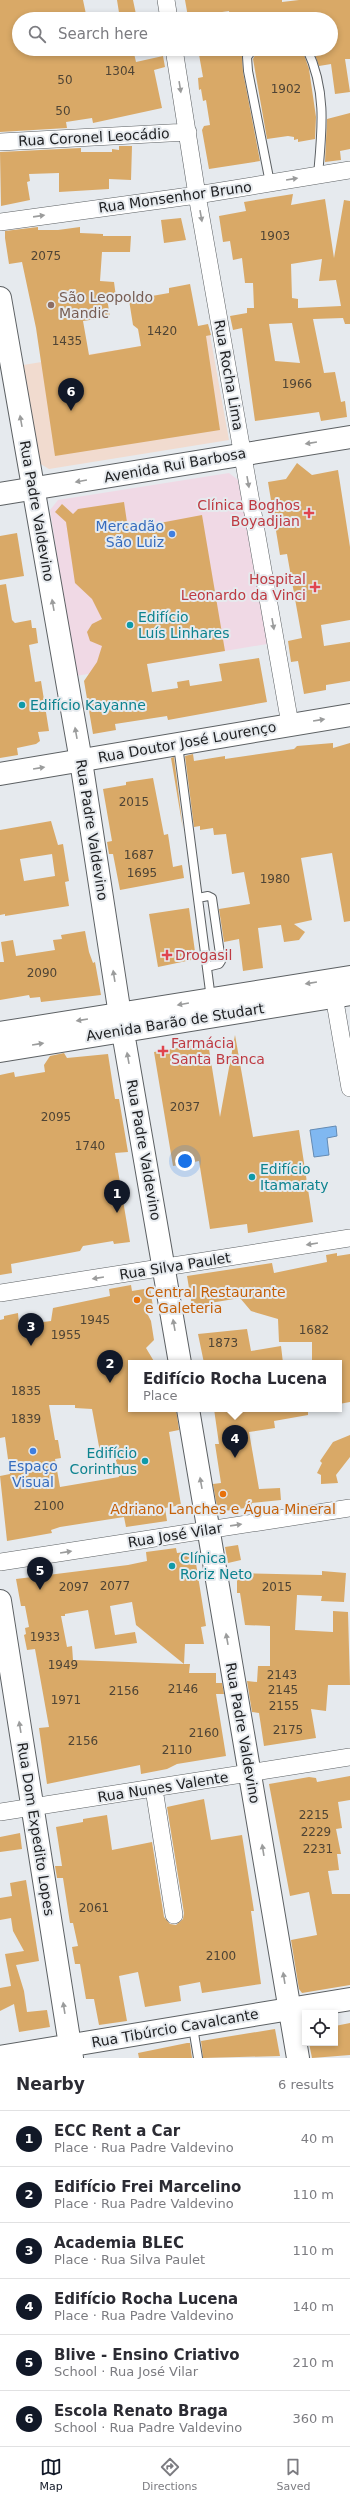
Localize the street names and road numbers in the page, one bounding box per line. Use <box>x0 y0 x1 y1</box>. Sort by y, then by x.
street label: Rua Coronel Leocádio <box>18 125 170 149</box>
street label: Rua Monsenhor Bruno <box>97 178 253 216</box>
street label: Rua Rocha Lima <box>211 318 247 432</box>
street label: Rua Padre Valdevino <box>17 439 57 583</box>
street label: Avenida Rui Barbosa <box>103 445 247 485</box>
street label: Rua Doutor José Lourenço <box>97 718 277 766</box>
street label: Rua Padre Valdevino <box>73 758 111 902</box>
street label: Avenida Barão de Studart <box>85 1000 266 1044</box>
street label: Rua Padre Valdevino <box>124 1078 164 1222</box>
street label: Rua Silva Paulet <box>118 1249 232 1283</box>
street label: Rua José Vilar <box>127 1520 224 1550</box>
street label: Rua Padre Valdevino <box>223 1661 263 1805</box>
street label: Rua Dom Expedito Lopes <box>14 1741 58 1917</box>
street label: Rua Nunes Valente <box>96 1769 230 1805</box>
street label: Rua Tibúrcio Cavalcante <box>90 2005 260 2051</box>

